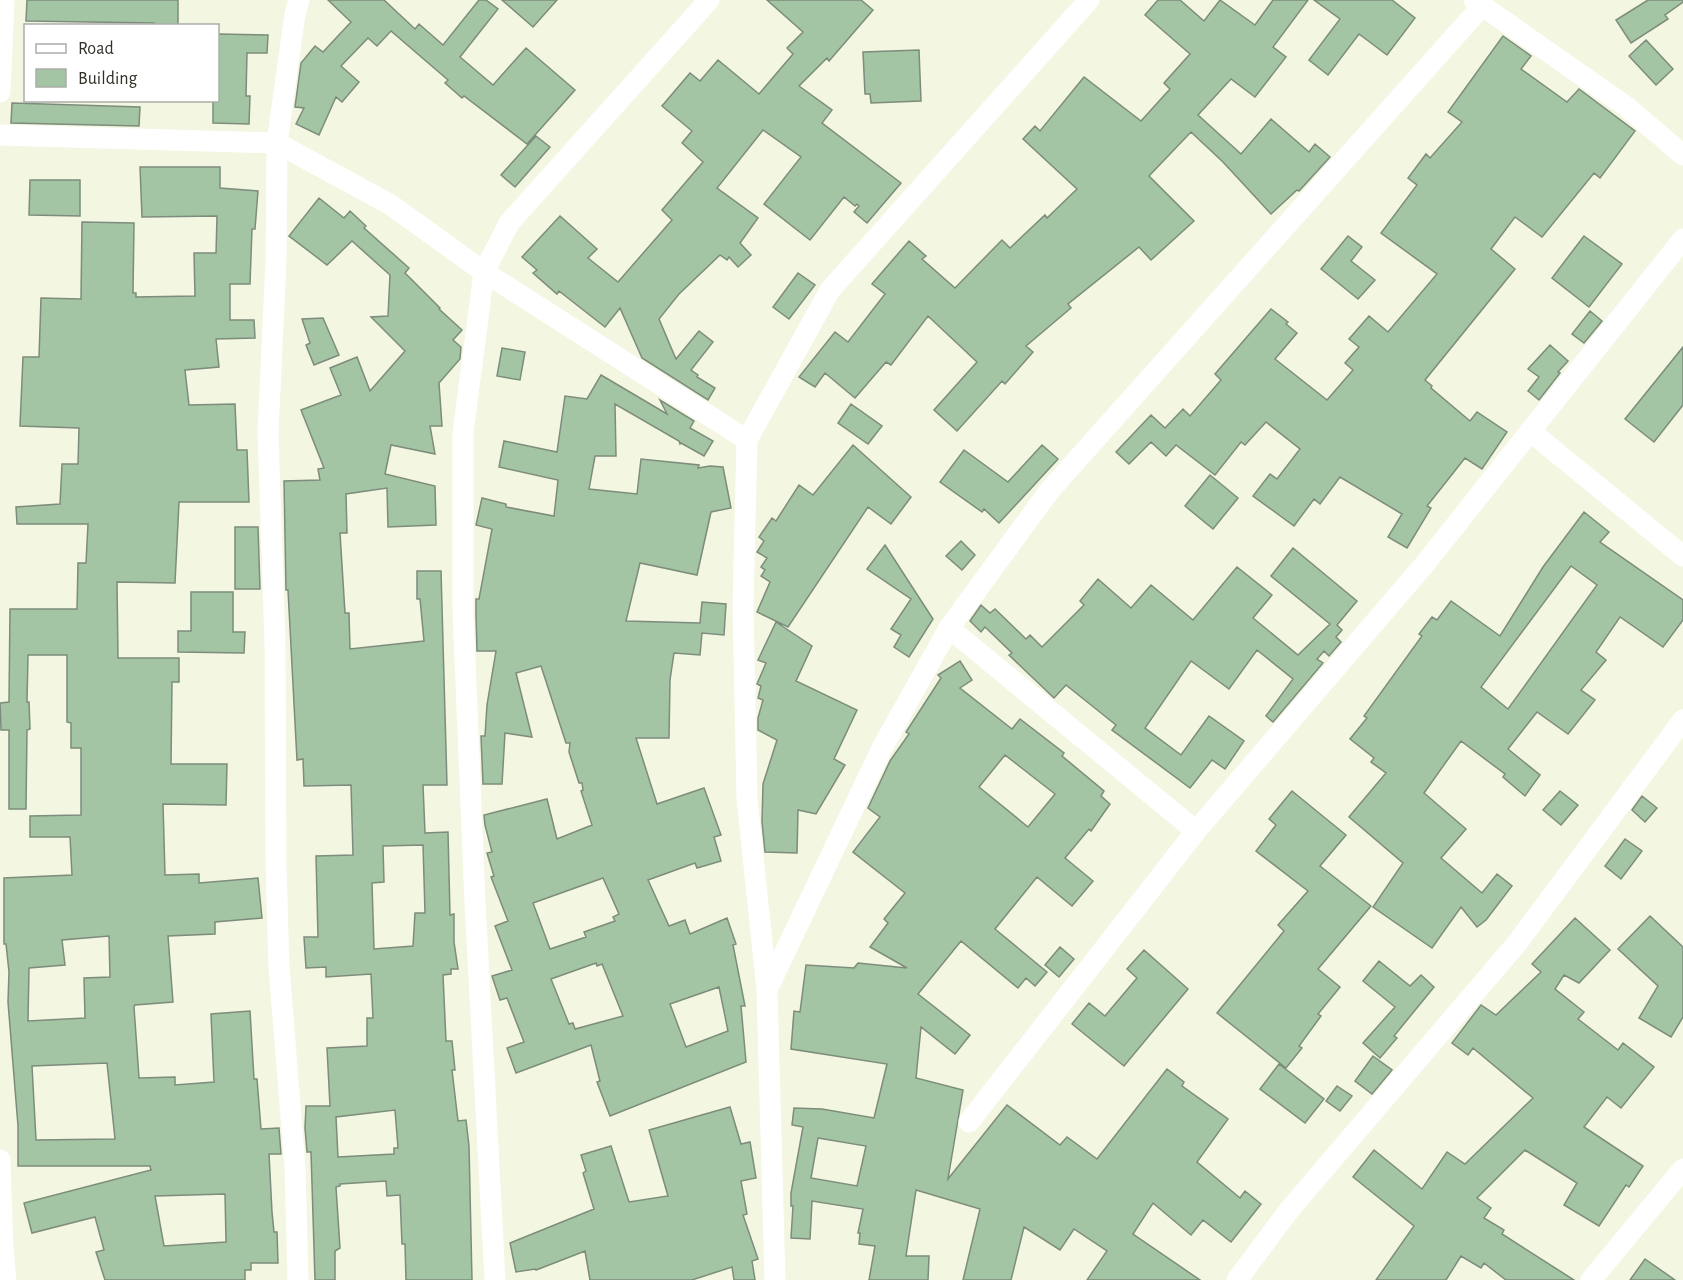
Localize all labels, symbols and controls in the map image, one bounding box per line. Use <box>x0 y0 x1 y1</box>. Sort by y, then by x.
legend <box>24 24 219 102</box>
text: Road <box>78 40 114 58</box>
text: Building <box>78 70 138 88</box>

